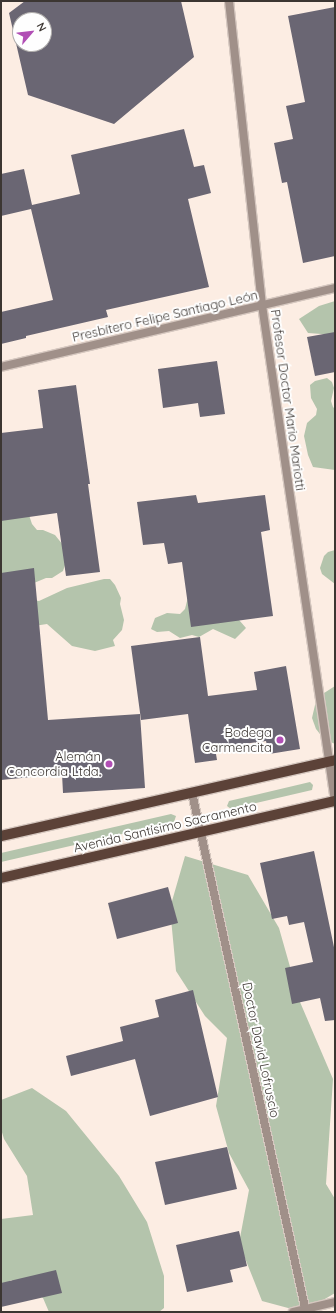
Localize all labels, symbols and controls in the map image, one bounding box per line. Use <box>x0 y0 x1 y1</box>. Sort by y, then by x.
north arrow <box>12 12 52 52</box>
text: N <box>34 20 50 34</box>
street label: Presbítero Felipe Santiago León <box>71 287 259 345</box>
street label: Profesor Doctor Mario Mariotti <box>268 308 308 492</box>
place label: Bodega Carmencita <box>202 725 272 756</box>
marker: Bodega Carmencita <box>275 735 285 745</box>
place label: Alemán Concordia Ltda. <box>6 749 101 780</box>
marker: Alemán Concordia Ltda. <box>104 759 114 769</box>
street label: Avenida Santísimo Sacramento <box>72 798 258 856</box>
street label: Doctor David Lofruscio <box>239 981 283 1119</box>

